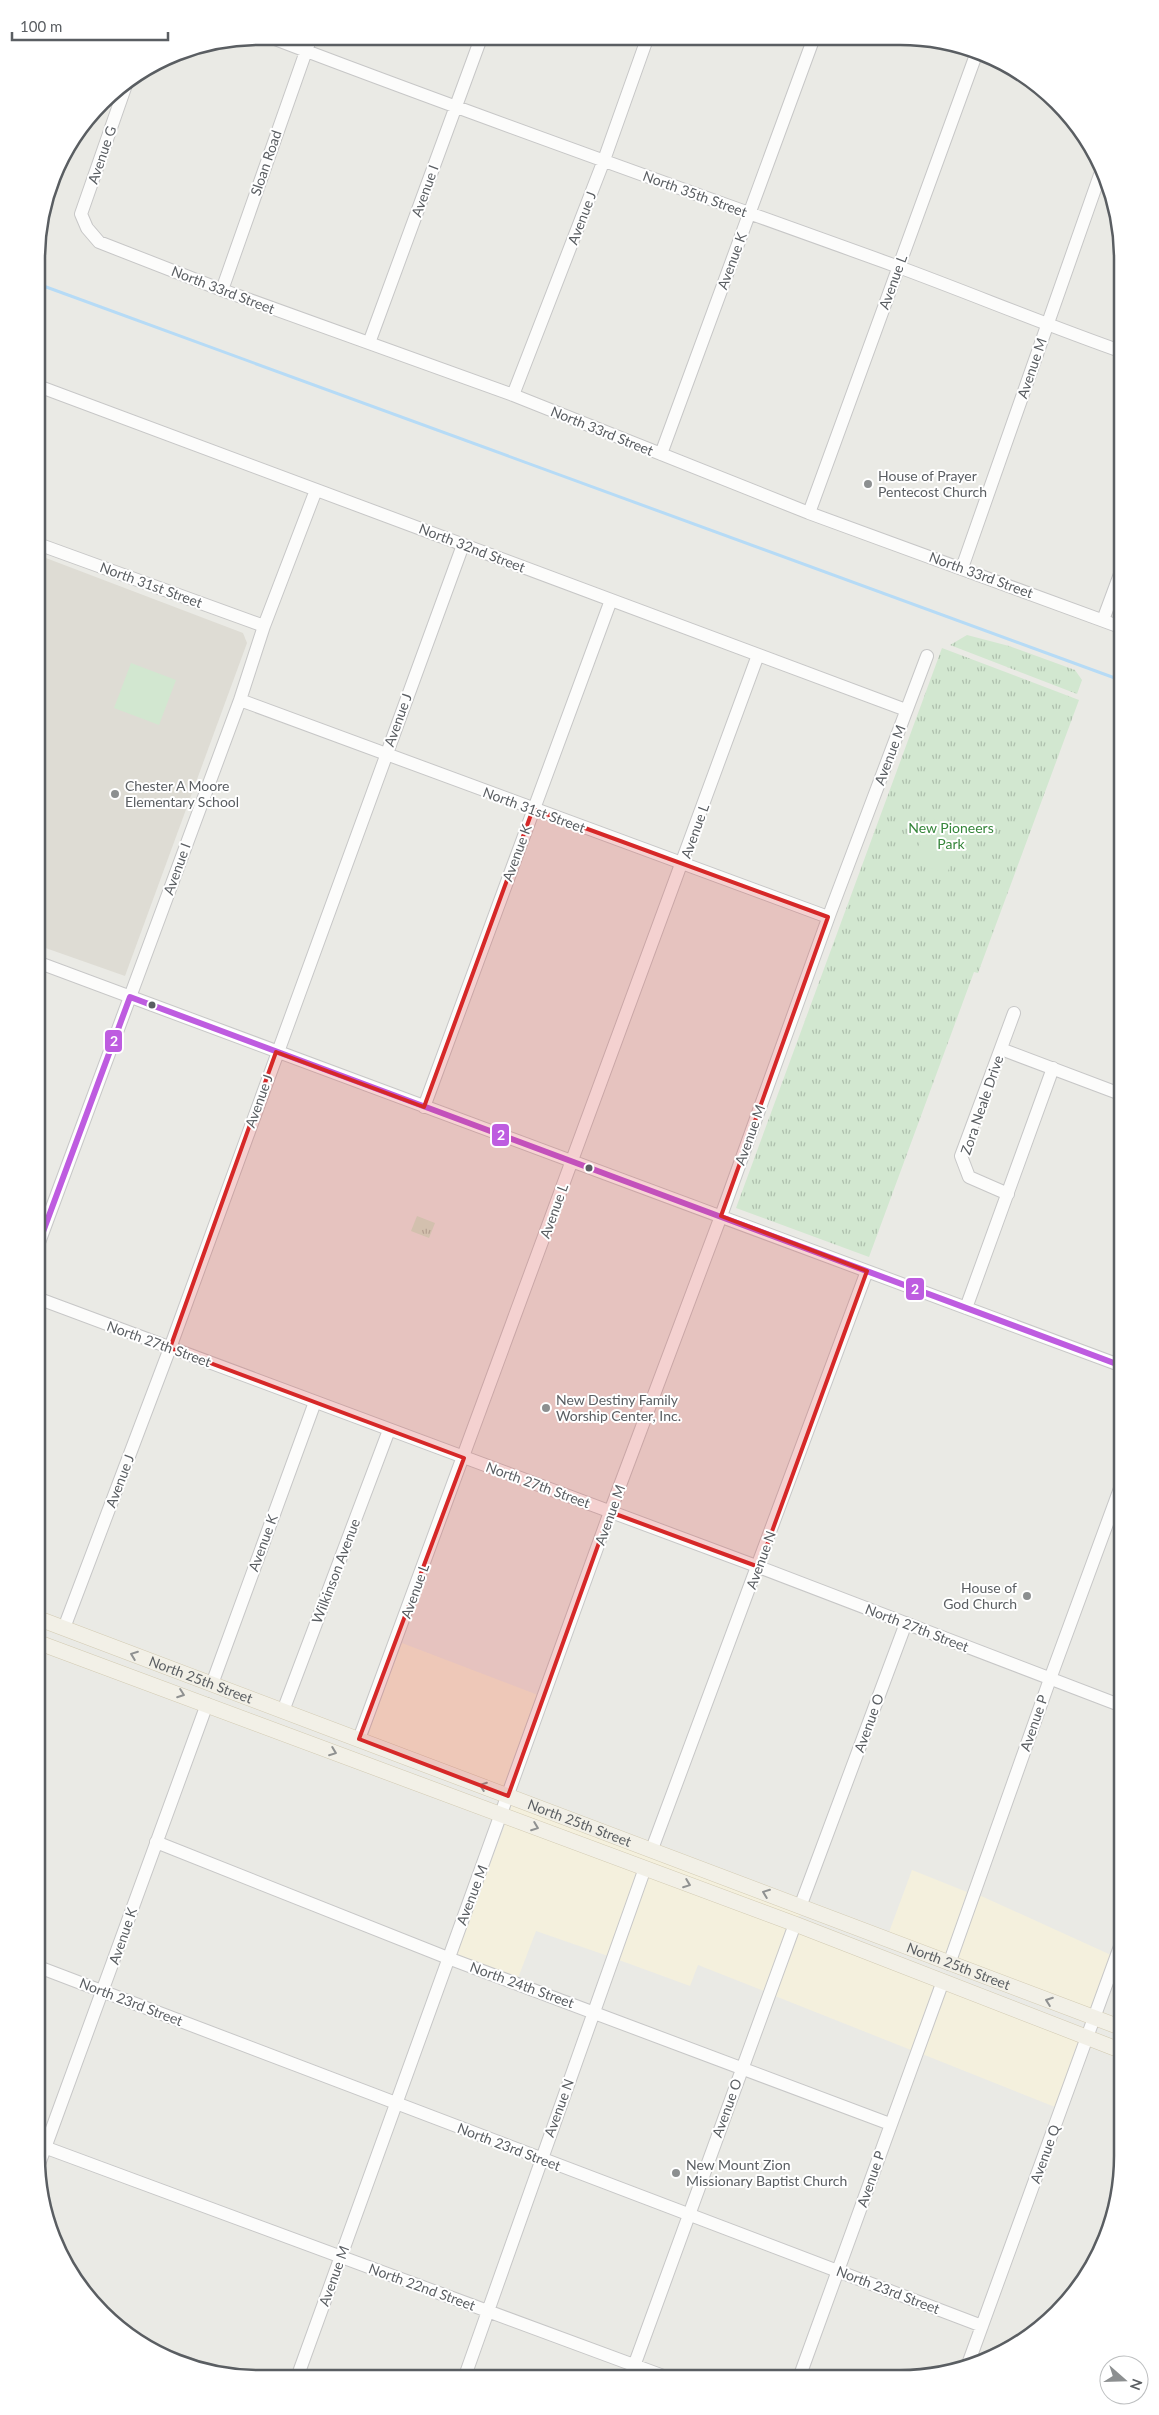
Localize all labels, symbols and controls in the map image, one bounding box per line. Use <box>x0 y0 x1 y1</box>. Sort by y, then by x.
scale bar <box>12 10 169 42</box>
text: 100 m <box>20 17 62 35</box>
street label: Avenue G <box>84 124 119 186</box>
street label: Sloan Road <box>246 128 285 198</box>
street label: Avenue I <box>407 163 442 219</box>
street label: North 35th Street <box>641 167 750 220</box>
street label: Avenue J <box>564 189 599 247</box>
street label: Avenue K <box>713 229 750 292</box>
street label: Avenue L <box>875 252 910 312</box>
street label: North 33rd Street <box>169 262 277 317</box>
street label: Avenue M <box>1013 335 1050 400</box>
street label: North 33rd Street <box>548 402 656 459</box>
place label: House of Prayer Pentecost Church <box>878 467 987 500</box>
marker: House of Prayer Pentecost Church <box>862 478 874 490</box>
street label: North 32nd Street <box>417 519 528 576</box>
street label: North 33rd Street <box>927 548 1035 601</box>
street label: North 31st Street <box>98 558 205 611</box>
street label: Avenue J <box>380 691 415 749</box>
street label: Avenue M <box>870 722 909 787</box>
place label: Chester A Moore Elementary School <box>125 777 239 810</box>
street label: North 31st Street <box>481 783 588 836</box>
marker: Chester A Moore Elementary School <box>109 788 121 800</box>
street label: Avenue L <box>677 801 712 861</box>
park label: New Pioneers Park <box>908 819 994 852</box>
street label: Avenue K <box>498 821 535 884</box>
street label: Avenue I <box>159 841 194 897</box>
unlabelled marker <box>147 1000 157 1010</box>
line badge: 2 <box>104 1029 123 1053</box>
text: 2 <box>110 1032 118 1049</box>
street label: Zora Neale Drive <box>957 1053 1007 1157</box>
street label: Avenue J <box>241 1072 276 1130</box>
street label: Avenue M <box>731 1102 768 1167</box>
line badge: 2 <box>491 1123 510 1147</box>
text: 2 <box>497 1126 505 1143</box>
unlabelled marker <box>584 1163 594 1173</box>
street label: Avenue L <box>536 1181 571 1241</box>
line badge: 2 <box>905 1277 925 1301</box>
text: 2 <box>911 1280 919 1297</box>
street label: North 27th Street <box>105 1317 214 1370</box>
place label: New Destiny Family Worship Center, Inc. <box>556 1391 681 1424</box>
marker: New Destiny Family Worship Center, Inc. <box>540 1402 552 1414</box>
street label: Avenue J <box>102 1452 137 1510</box>
street label: North 27th Street <box>484 1458 593 1511</box>
street label: Avenue M <box>591 1482 628 1547</box>
street label: Avenue K <box>244 1511 281 1574</box>
street label: Wilkinson Avenue <box>308 1516 363 1626</box>
street label: Avenue N <box>742 1528 779 1591</box>
street label: Avenue L <box>397 1561 432 1621</box>
place label: House of God Church <box>943 1579 1017 1612</box>
marker: House of God Church <box>1021 1590 1033 1602</box>
street label: North 27th Street <box>863 1600 971 1655</box>
one-way arrow <box>131 1651 139 1661</box>
street label: North 25th Street <box>147 1652 255 1707</box>
one-way arrow <box>176 1688 185 1698</box>
street label: Avenue O <box>850 1691 887 1754</box>
street label: Avenue P <box>1016 1692 1051 1753</box>
one-way arrow <box>328 1746 337 1756</box>
one-way arrow <box>479 1782 488 1792</box>
street label: North 25th Street <box>525 1795 634 1850</box>
one-way arrow <box>530 1821 538 1831</box>
street label: Avenue M <box>452 1862 491 1927</box>
one-way arrow <box>682 1878 691 1888</box>
one-way arrow <box>762 1889 771 1900</box>
street label: Avenue K <box>105 1904 140 1967</box>
street label: North 25th Street <box>904 1938 1013 1993</box>
street label: North 24th Street <box>468 1958 577 2011</box>
street label: North 23rd Street <box>77 1974 185 2029</box>
one-way arrow <box>1045 1997 1053 2007</box>
street label: Avenue N <box>540 2076 577 2139</box>
street label: Avenue O <box>708 2076 745 2139</box>
street label: North 23rd Street <box>455 2119 563 2174</box>
street label: Avenue Q <box>1026 2121 1063 2185</box>
street label: Avenue P <box>853 2148 888 2209</box>
place label: New Mount Zion Missionary Baptist Church <box>686 2156 847 2189</box>
marker: New Mount Zion Missionary Baptist Church <box>670 2167 682 2179</box>
street label: Avenue M <box>315 2243 352 2308</box>
street label: North 22nd Street <box>367 2259 478 2314</box>
street label: North 23rd Street <box>834 2262 942 2317</box>
north arrow <box>1099 2355 1149 2405</box>
text: N <box>1127 2377 1147 2393</box>

